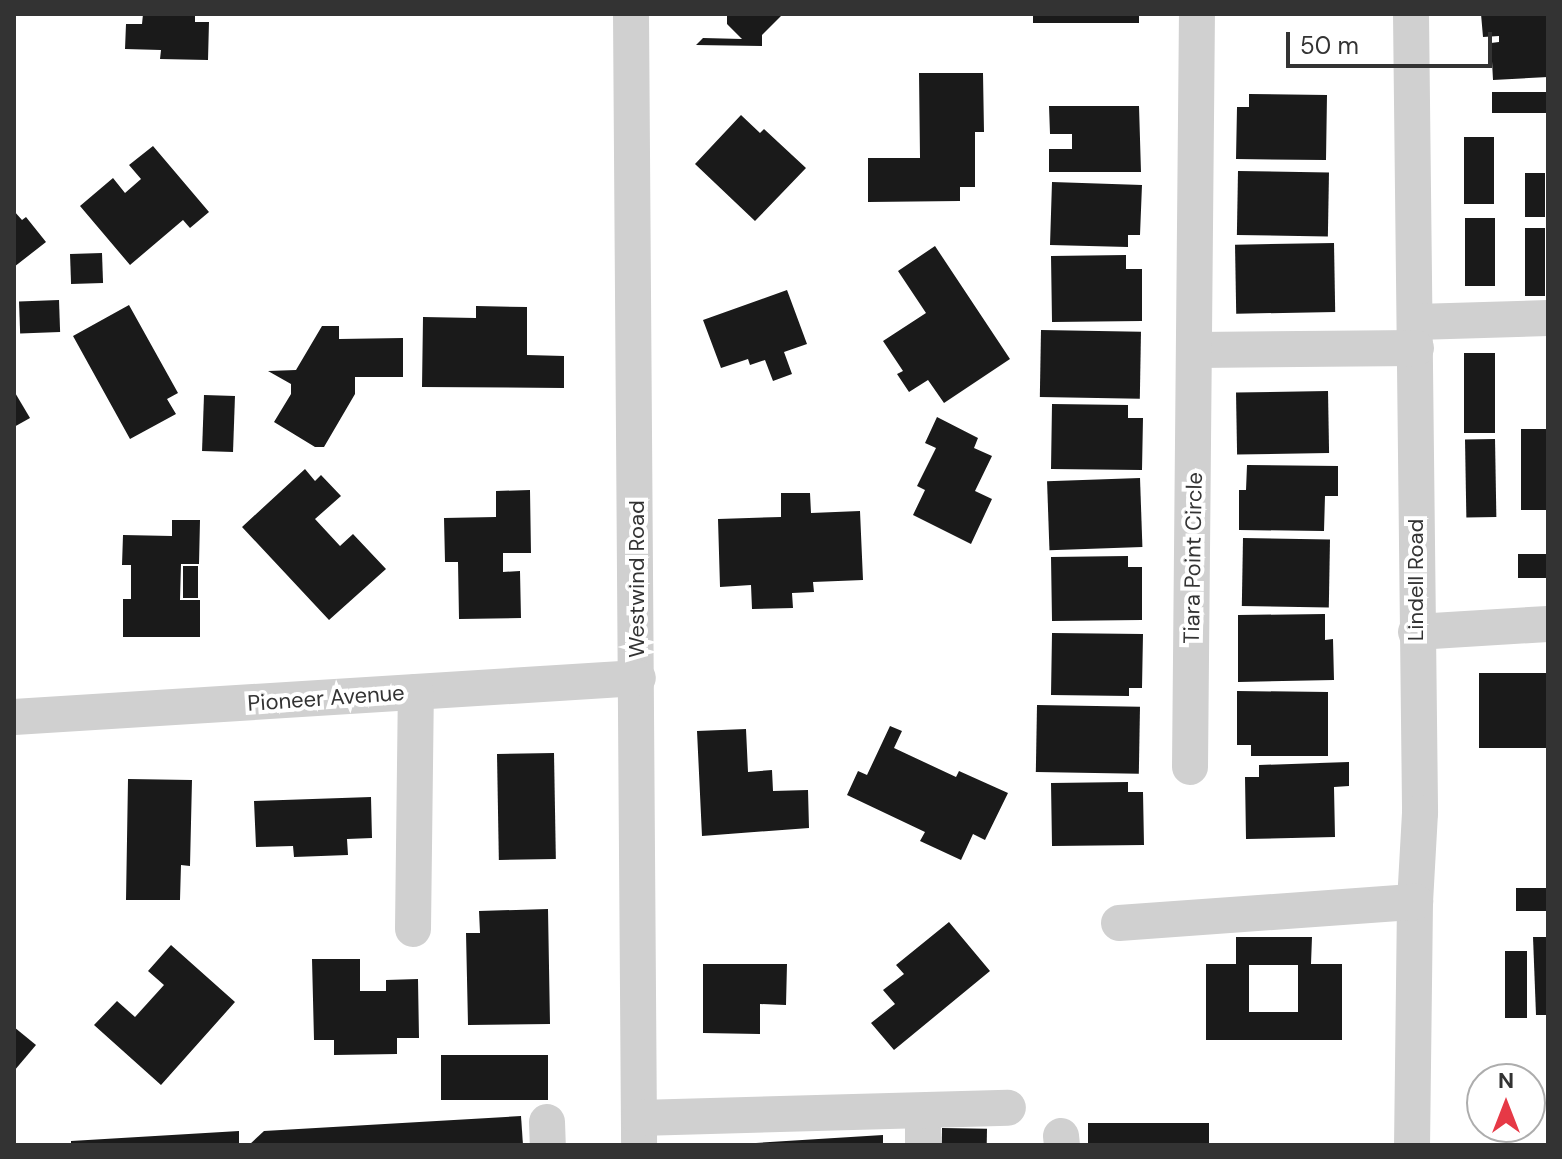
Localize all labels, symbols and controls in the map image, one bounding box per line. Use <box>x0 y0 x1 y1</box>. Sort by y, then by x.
scale bar <box>1290 16 1496 66</box>
text: 50 m <box>1300 30 1359 61</box>
street label: Tiara Point Circle <box>1178 472 1208 644</box>
street label: Westwind Road <box>624 500 650 658</box>
street label: Lindell Road <box>1403 519 1429 641</box>
street label: Pioneer Avenue <box>247 679 405 717</box>
north arrow <box>1466 1063 1546 1143</box>
text: N <box>1498 1066 1514 1095</box>

